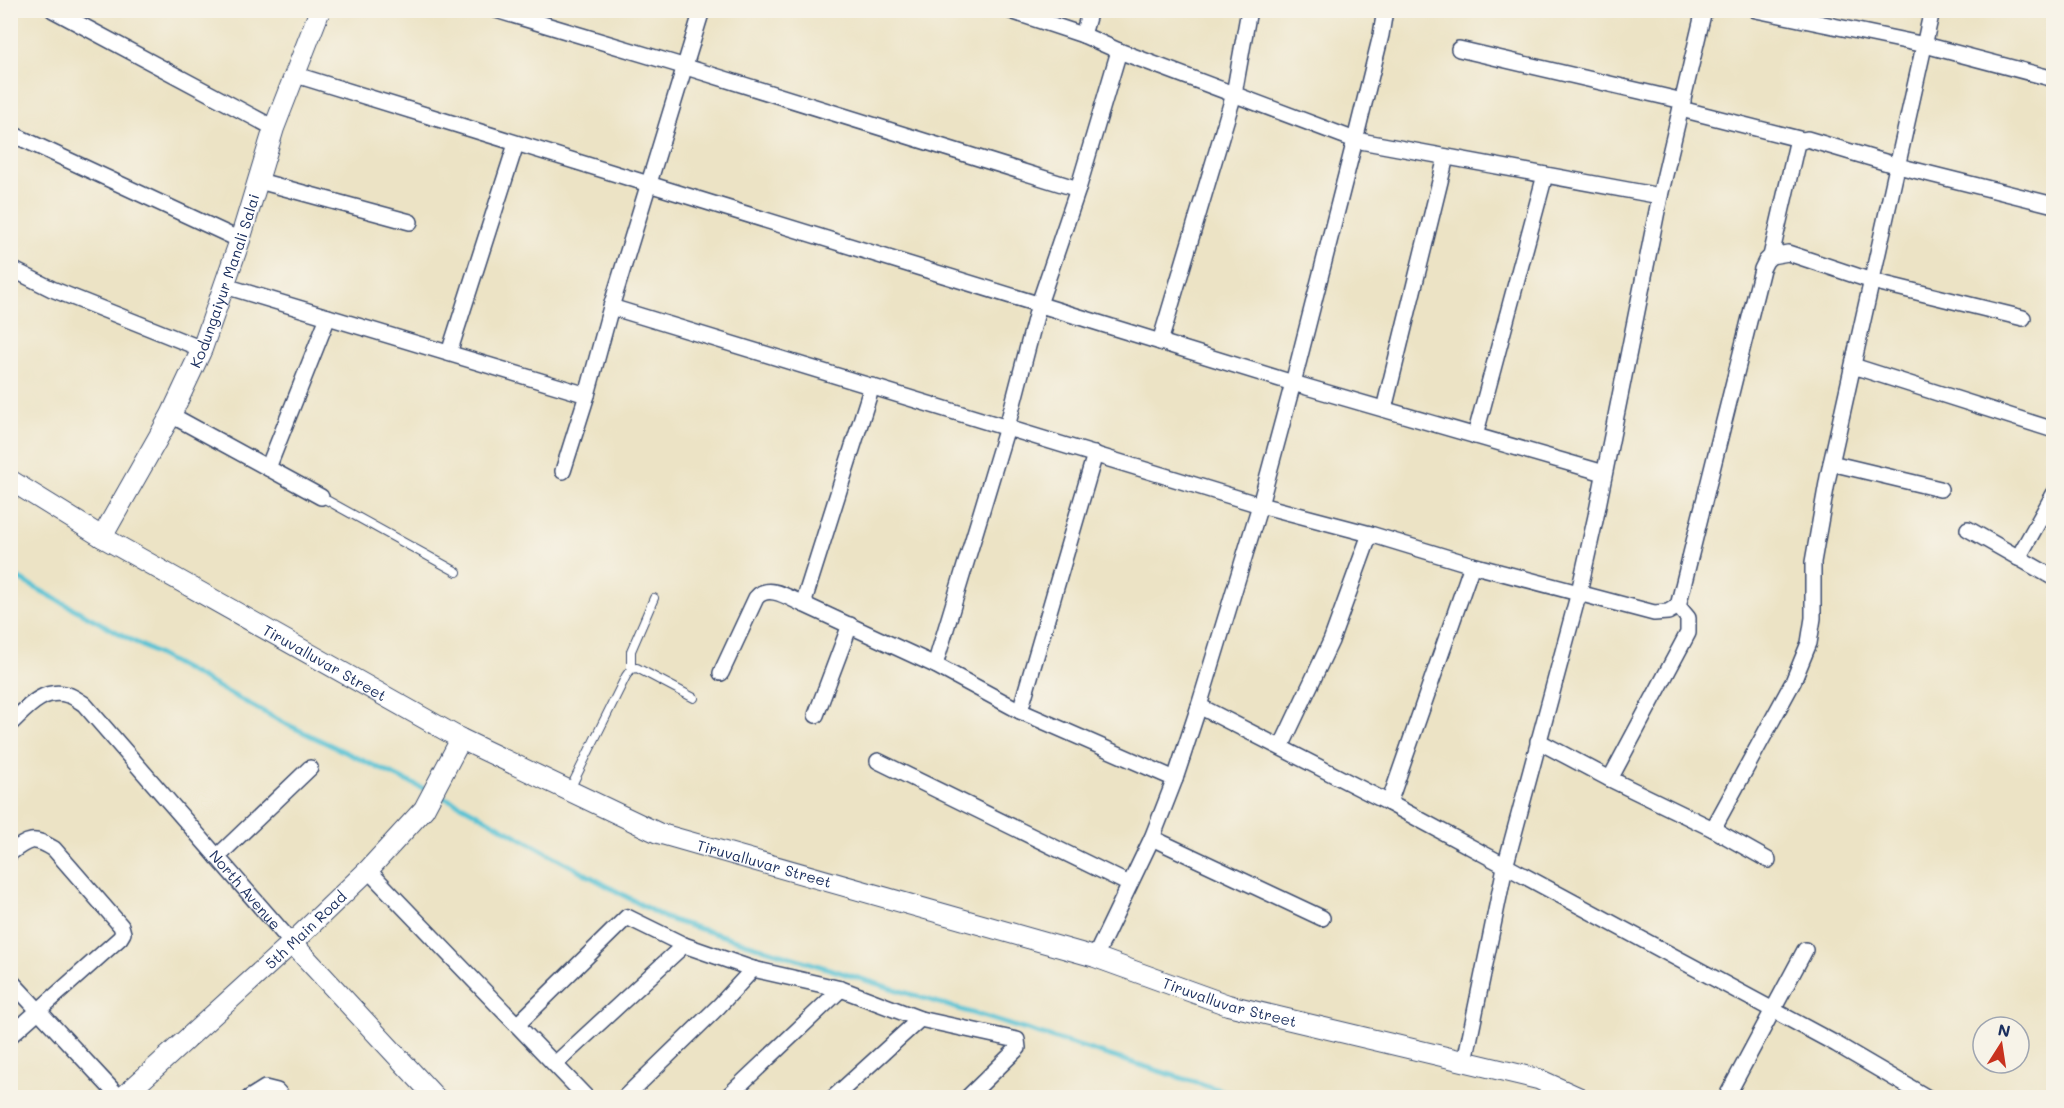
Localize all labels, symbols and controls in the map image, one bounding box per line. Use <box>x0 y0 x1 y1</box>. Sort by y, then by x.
street label: Kodungaiyur Manali Salai <box>185 191 263 371</box>
street label: Tiruvalluvar Street <box>259 620 390 705</box>
street label: Tiruvalluvar Street <box>695 835 834 892</box>
street label: North Avenue <box>205 845 286 934</box>
street label: 5th Main Road <box>260 886 350 973</box>
street label: Tiruvalluvar Street <box>1160 972 1299 1031</box>
north arrow <box>1971 1015 2031 1075</box>
text: N <box>1996 1018 2012 1041</box>

